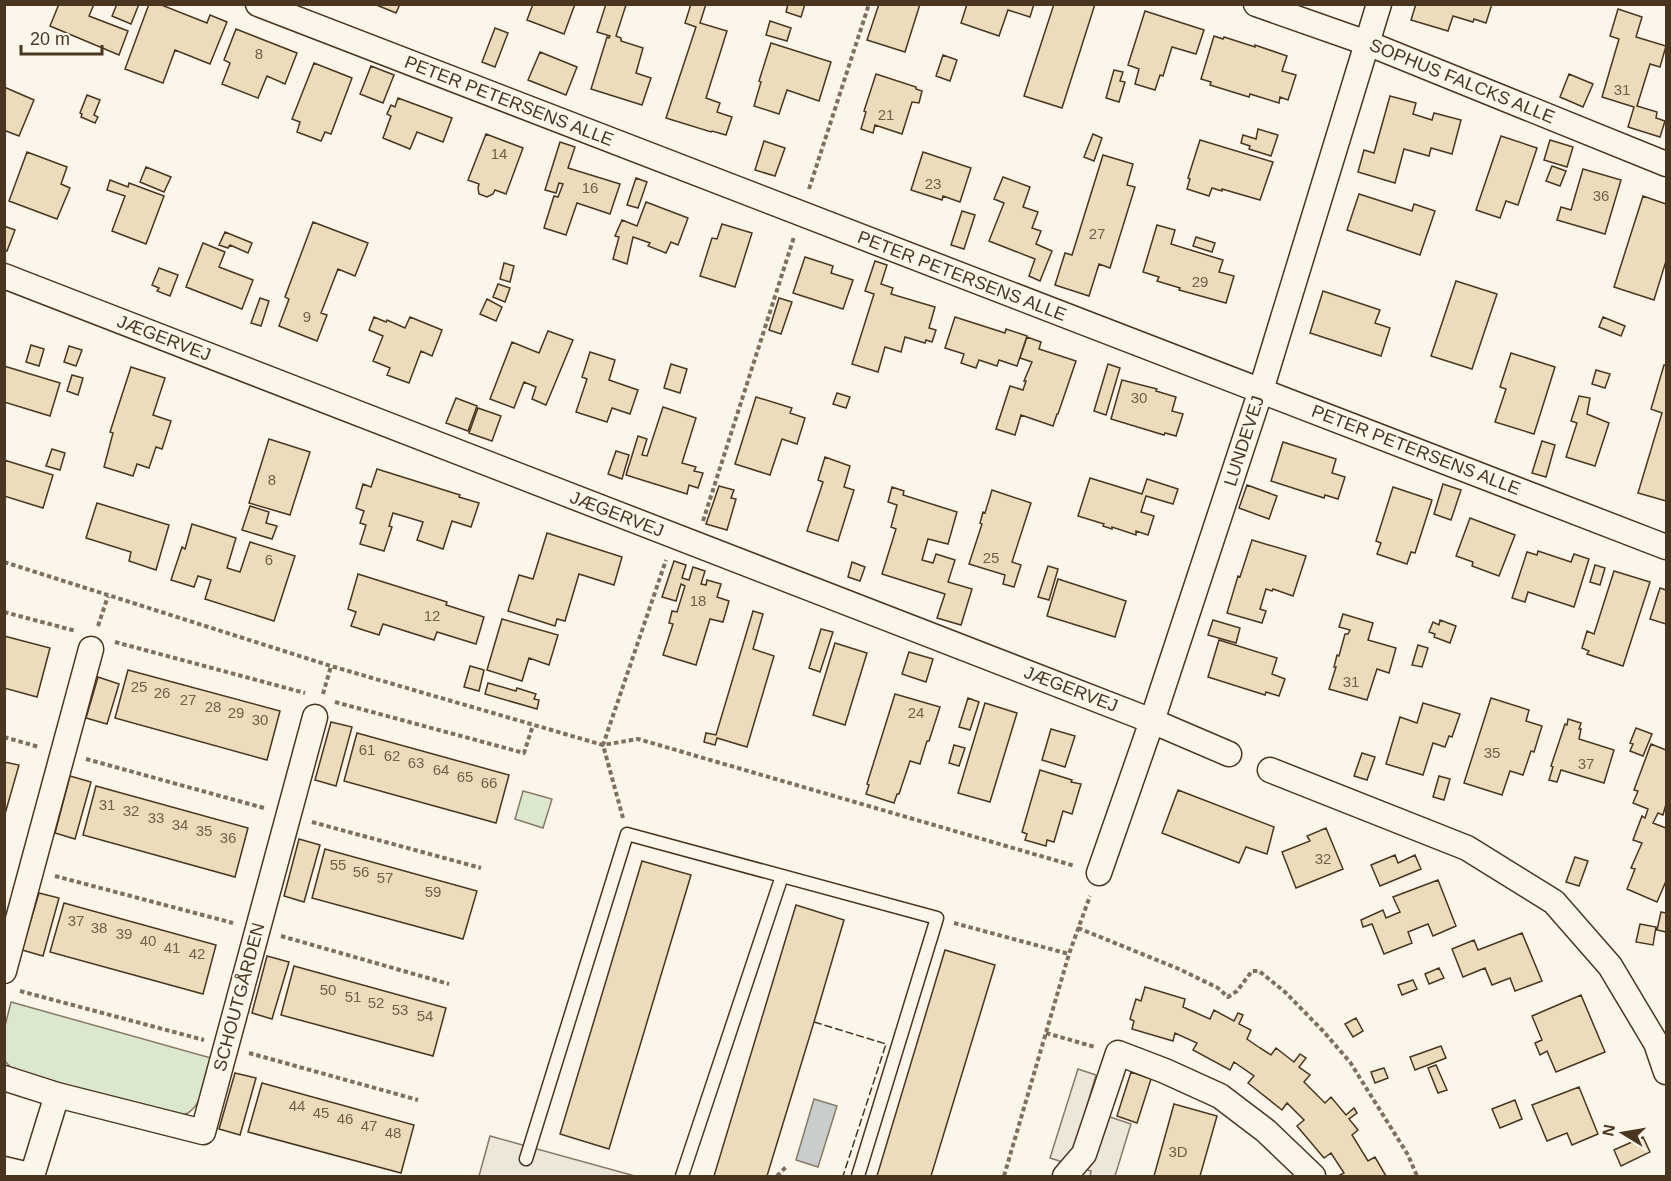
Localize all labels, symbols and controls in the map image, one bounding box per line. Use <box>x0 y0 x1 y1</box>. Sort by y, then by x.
scale bar <box>21 18 102 56</box>
text: 20 m <box>30 29 70 49</box>
street label: SOPHUS FALCKS ALLE <box>1366 35 1558 127</box>
house number: 8 <box>255 45 263 62</box>
street label: PETER PETERSENS ALLE <box>402 52 616 150</box>
house number: 31 <box>1614 81 1630 98</box>
house number: 21 <box>878 106 894 123</box>
house number: 14 <box>491 145 507 162</box>
house number: 23 <box>925 175 941 192</box>
house number: 16 <box>582 179 598 196</box>
house number: 36 <box>1593 187 1609 204</box>
house number: 27 <box>1089 225 1105 242</box>
street label: PETER PETERSENS ALLE <box>855 227 1069 325</box>
house number: 29 <box>1192 273 1208 290</box>
house number: 9 <box>303 308 311 325</box>
street label: JÆGERVEJ <box>114 311 214 365</box>
house number: 30 <box>1131 389 1147 406</box>
street label: LUNDEVEJ <box>1220 393 1268 489</box>
street label: PETER PETERSENS ALLE <box>1309 401 1523 499</box>
house number: 8 <box>268 471 276 488</box>
street label: JÆGERVEJ <box>567 487 667 541</box>
house number: 25 <box>983 549 999 566</box>
house number: 6 <box>265 551 273 568</box>
house number: 18 <box>690 592 706 609</box>
house number: 12 <box>424 607 440 624</box>
street label: JÆGERVEJ <box>1021 662 1121 716</box>
house number: 31 <box>1343 673 1359 690</box>
house number: 25 <box>131 678 147 695</box>
house number: 26 <box>154 684 170 701</box>
house number: 27 <box>180 691 196 708</box>
house number: 28 <box>205 698 221 715</box>
house number: 29 <box>228 704 244 721</box>
house number: 24 <box>908 704 924 721</box>
house number: 30 <box>252 711 268 728</box>
house number: 61 <box>359 741 375 758</box>
house number: 35 <box>1484 744 1500 761</box>
house number: 62 <box>384 747 400 764</box>
house number: 63 <box>408 754 424 771</box>
house number: 37 <box>1578 755 1594 772</box>
house number: 64 <box>433 761 449 778</box>
house number: 65 <box>457 768 473 785</box>
house number: 66 <box>481 774 497 791</box>
house number: 31 <box>99 796 115 813</box>
house number: 32 <box>123 802 139 819</box>
house number: 33 <box>148 809 164 826</box>
house number: 34 <box>172 816 188 833</box>
house number: 35 <box>196 822 212 839</box>
house number: 36 <box>220 829 236 846</box>
house number: 32 <box>1315 850 1331 867</box>
house number: 55 <box>330 856 346 873</box>
house number: 56 <box>353 863 369 880</box>
house number: 57 <box>377 869 393 886</box>
house number: 59 <box>425 883 441 900</box>
house number: 37 <box>68 912 84 929</box>
house number: 38 <box>91 919 107 936</box>
street label: SCHOUTGÅRDEN <box>210 921 268 1073</box>
house number: 39 <box>116 925 132 942</box>
house number: 40 <box>140 932 156 949</box>
house number: 41 <box>164 939 180 956</box>
house number: 42 <box>189 945 205 962</box>
house number: 50 <box>320 981 336 998</box>
house number: 51 <box>345 988 361 1005</box>
house number: 52 <box>368 994 384 1011</box>
house number: 53 <box>392 1001 408 1018</box>
house number: 54 <box>417 1007 433 1024</box>
house number: 44 <box>289 1097 305 1114</box>
north arrow <box>1593 1103 1653 1163</box>
house number: 45 <box>313 1104 329 1121</box>
house number: 46 <box>337 1110 353 1127</box>
house number: 47 <box>361 1117 377 1134</box>
text: N <box>1599 1123 1618 1138</box>
house number: 48 <box>385 1124 401 1141</box>
house number: 3D <box>1168 1143 1188 1160</box>

